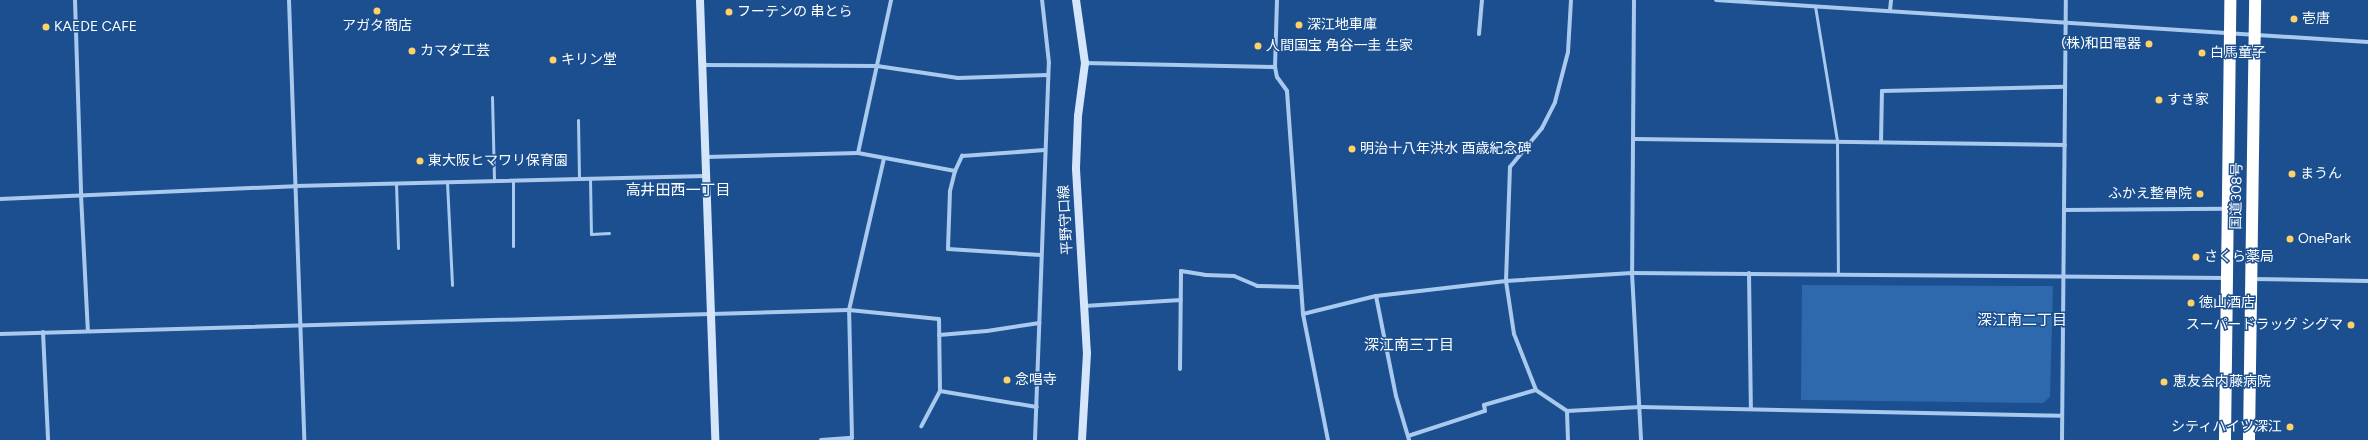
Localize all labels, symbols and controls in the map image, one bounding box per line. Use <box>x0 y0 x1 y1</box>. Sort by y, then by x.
place label: フーテンの 串とら <box>737 4 852 20</box>
marker: アガタ商店 <box>372 6 382 16</box>
marker: フーテンの 串とら <box>724 7 734 17</box>
place label: 壱唐 <box>2302 11 2330 27</box>
marker: 壱唐 <box>2289 14 2299 24</box>
place label: 深江地車庫 <box>1307 17 1377 33</box>
place label: アガタ商店 <box>342 18 412 34</box>
place label: KAEDE CAFE <box>54 19 137 35</box>
marker: 深江地車庫 <box>1294 20 1304 30</box>
marker: KAEDE CAFE <box>41 22 51 32</box>
place label: (株)和田電器 <box>2061 36 2141 52</box>
place label: 人間国宝 角谷一圭 生家 <box>1266 38 1413 54</box>
marker: (株)和田電器 <box>2144 39 2154 49</box>
marker: 人間国宝 角谷一圭 生家 <box>1253 41 1263 51</box>
place label: カマダ工芸 <box>420 43 490 59</box>
place label: 白馬童子 <box>2210 45 2266 61</box>
marker: カマダ工芸 <box>407 46 417 56</box>
marker: 白馬童子 <box>2197 48 2207 58</box>
place label: キリン堂 <box>561 52 617 68</box>
marker: キリン堂 <box>548 55 558 65</box>
place label: すき家 <box>2167 92 2209 108</box>
marker: すき家 <box>2154 95 2164 105</box>
place label: 明治十八年洪水 酉歳紀念碑 <box>1360 141 1531 157</box>
marker: 明治十八年洪水 酉歳紀念碑 <box>1347 144 1357 154</box>
place label: 東大阪ヒマワリ保育園 <box>428 153 568 169</box>
marker: 東大阪ヒマワリ保育園 <box>415 156 425 166</box>
street label: 国道308号 <box>2228 162 2246 230</box>
place label: まうん <box>2300 166 2342 182</box>
marker: まうん <box>2287 169 2297 179</box>
district label: 高井田西一丁目 <box>626 182 730 200</box>
street label: 平野守口線 <box>1056 185 1076 255</box>
place label: ふかえ整骨院 <box>2108 186 2192 202</box>
marker: ふかえ整骨院 <box>2195 189 2205 199</box>
place label: OnePark <box>2298 231 2351 247</box>
marker: OnePark <box>2285 234 2295 244</box>
place label: さくら薬局 <box>2204 249 2274 265</box>
marker: さくら薬局 <box>2191 252 2201 262</box>
place label: 徳山酒店 <box>2199 295 2255 311</box>
marker: 徳山酒店 <box>2186 298 2196 308</box>
district label: 深江南二丁目 <box>1977 312 2067 330</box>
place label: スーパードラッグ シグマ <box>2186 317 2343 333</box>
marker: スーパードラッグ シグマ <box>2346 320 2356 330</box>
district label: 深江南三丁目 <box>1364 337 1454 355</box>
place label: 念唱寺 <box>1015 372 1057 388</box>
place label: 恵友会内藤病院 <box>2173 374 2271 390</box>
marker: 念唱寺 <box>1002 375 1012 385</box>
marker: 恵友会内藤病院 <box>2158 376 2170 388</box>
place label: シティハイツ深江 <box>2170 419 2282 435</box>
marker: シティハイツ深江 <box>2285 422 2295 432</box>

